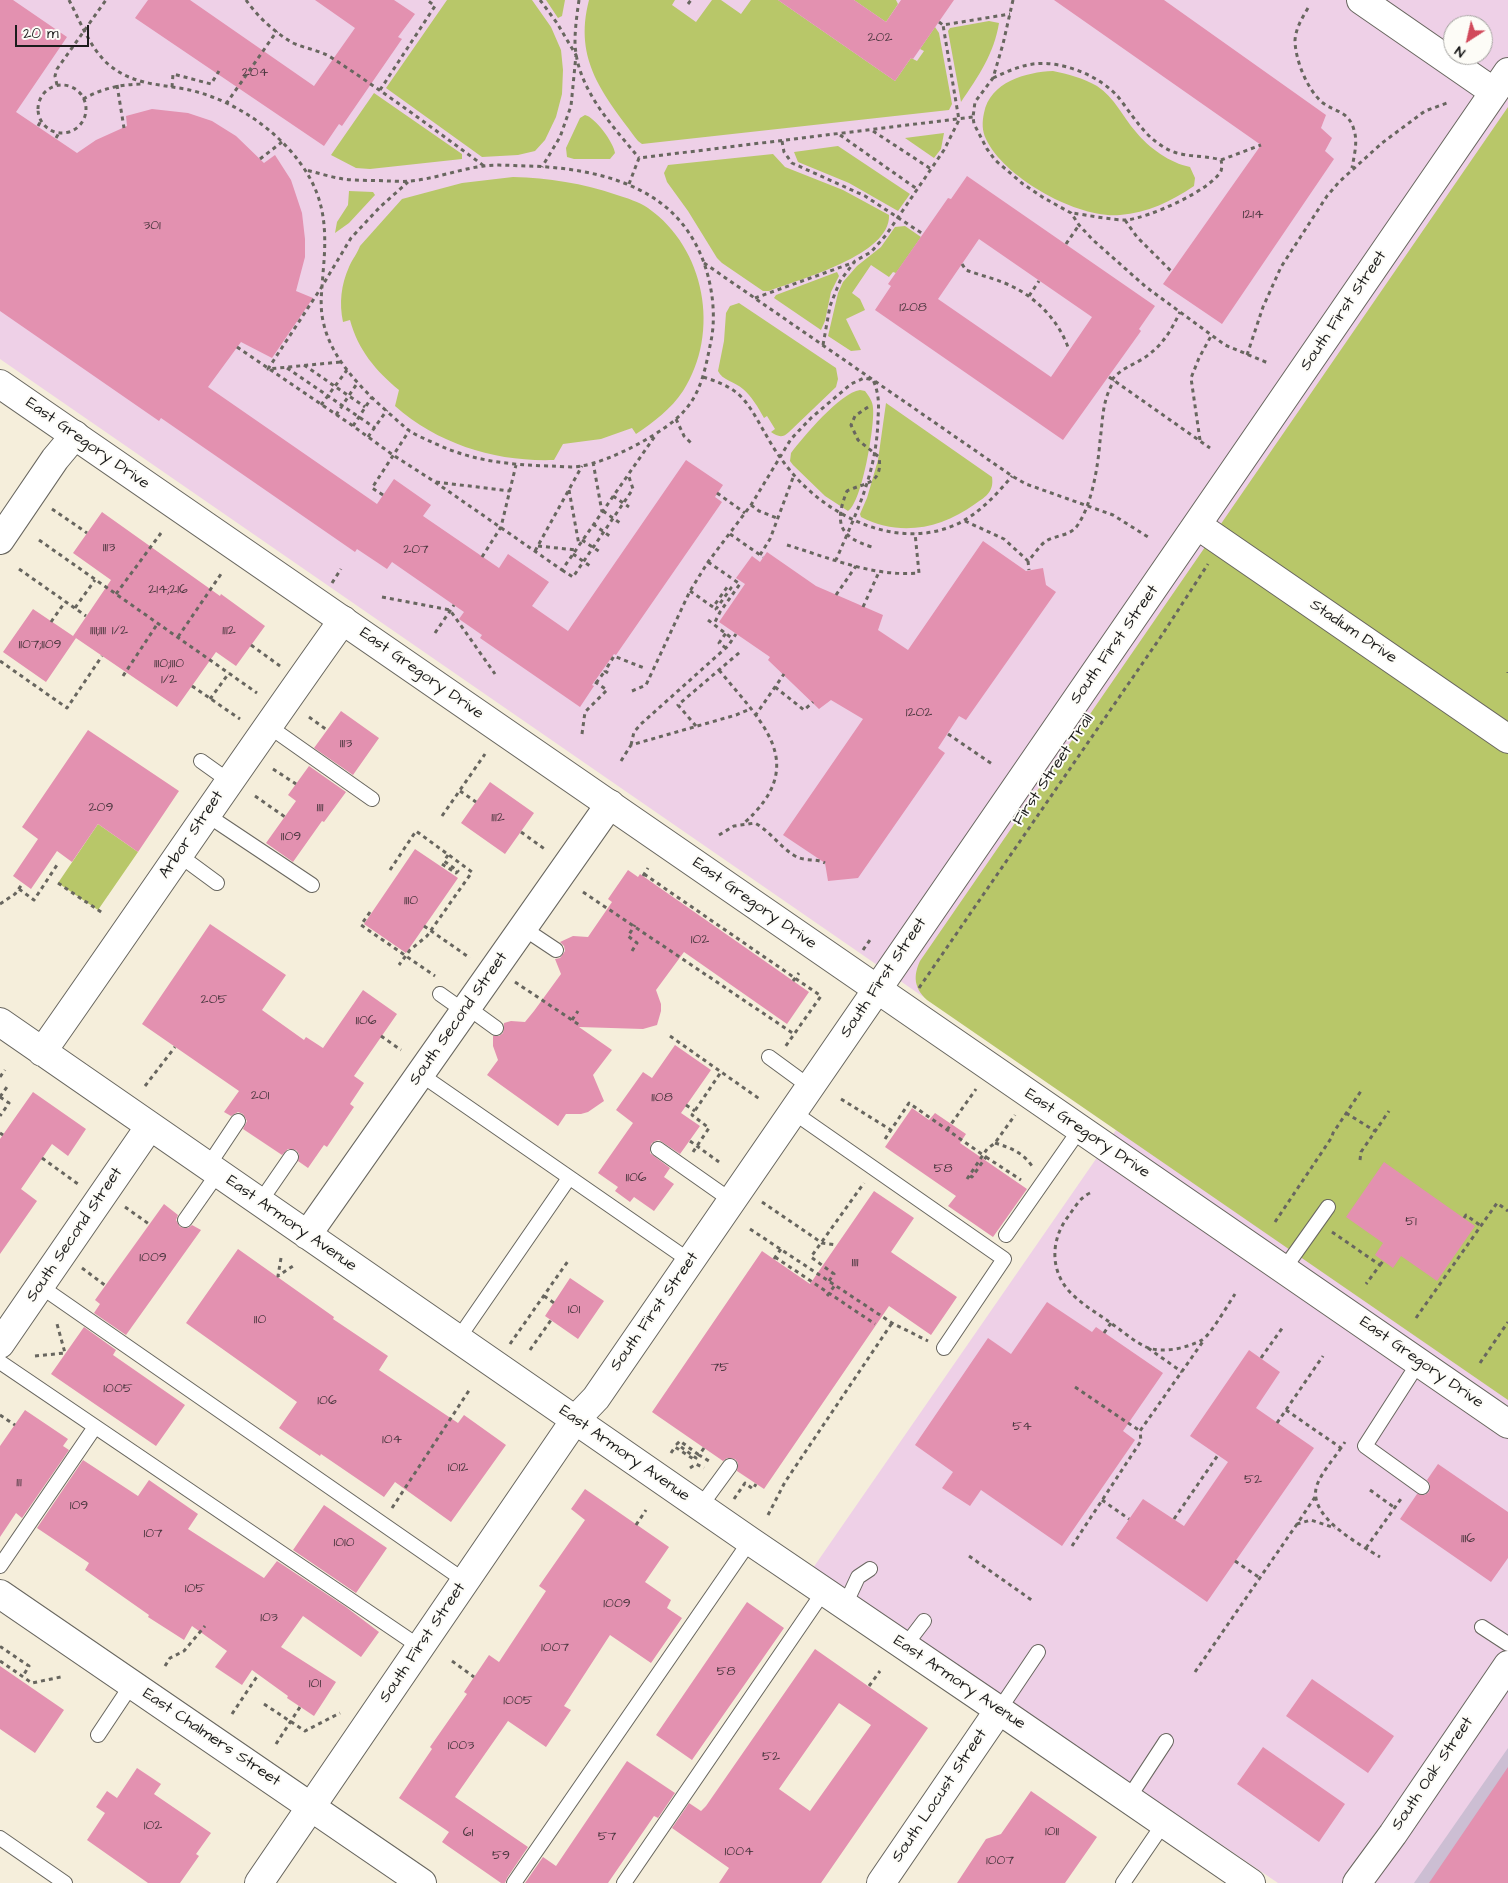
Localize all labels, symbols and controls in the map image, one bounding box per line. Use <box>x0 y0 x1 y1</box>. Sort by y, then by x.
scale bar <box>18 15 91 47</box>
north arrow <box>1443 15 1493 65</box>
text: 20 m <box>23 23 59 44</box>
house number: 202 <box>868 30 892 46</box>
text: N <box>1451 41 1469 62</box>
house number: 204 <box>242 65 268 81</box>
house number: 1214 <box>1242 207 1264 223</box>
house number: 301 <box>143 218 161 234</box>
street label: South First Street <box>1297 247 1391 375</box>
house number: 1208 <box>899 300 927 316</box>
street label: East Gregory Drive <box>21 394 153 494</box>
house number: 1113 <box>103 540 115 556</box>
house number: 207 <box>403 542 429 558</box>
house number: 214;216 <box>148 582 188 598</box>
street label: South First Street <box>1067 582 1163 708</box>
street label: Stadium Drive <box>1306 596 1400 668</box>
house number: 1111;1111 1/2 <box>90 623 128 639</box>
house number: 1112 <box>222 623 236 639</box>
street label: East Gregory Drive <box>355 624 487 724</box>
house number: 1107;1109 <box>18 637 62 653</box>
house number: 1110;1110 1/2 <box>154 656 184 689</box>
house number: 1202 <box>906 705 932 721</box>
street label: First Street Trail <box>1009 710 1099 830</box>
house number: 1113 <box>340 736 352 752</box>
street label: Arbor Street <box>156 787 228 883</box>
house number: 209 <box>89 800 113 816</box>
house number: 1111 <box>316 800 324 816</box>
house number: 1112 <box>491 810 505 826</box>
house number: 1109 <box>281 829 301 845</box>
street label: East Gregory Drive <box>688 854 820 954</box>
house number: 1110 <box>404 893 418 909</box>
street label: South First Street <box>837 914 931 1042</box>
house number: 102 <box>691 932 709 948</box>
street label: South Second Street <box>406 949 512 1089</box>
house number: 205 <box>201 992 227 1008</box>
house number: 1106 <box>355 1013 377 1029</box>
street label: East Gregory Drive <box>1021 1085 1153 1183</box>
house number: 201 <box>251 1088 269 1104</box>
house number: 1108 <box>651 1090 673 1106</box>
house number: 58 <box>934 1161 952 1177</box>
street label: South Second Street <box>23 1164 127 1306</box>
house number: 1106 <box>625 1170 647 1186</box>
street label: East Armory Avenue <box>222 1172 360 1276</box>
house number: 51 <box>1405 1214 1417 1230</box>
street label: South First Street <box>607 1249 703 1375</box>
house number: 1009 <box>139 1250 167 1266</box>
house number: 1111 <box>851 1255 859 1271</box>
house number: 101 <box>568 1302 580 1318</box>
house number: 110 <box>254 1312 266 1328</box>
street label: East Gregory Drive <box>1355 1313 1487 1413</box>
house number: 75 <box>711 1360 729 1376</box>
house number: 1005 <box>103 1381 133 1397</box>
house number: 106 <box>317 1393 337 1409</box>
street label: East Armory Avenue <box>555 1402 693 1506</box>
house number: 54 <box>1012 1419 1032 1435</box>
house number: 104 <box>382 1432 402 1448</box>
house number: 1012 <box>448 1460 468 1476</box>
house number: 52 <box>1244 1472 1262 1488</box>
house number: 111 <box>16 1475 22 1491</box>
house number: 109 <box>70 1498 88 1514</box>
house number: 107 <box>143 1526 163 1542</box>
house number: 1116 <box>1461 1531 1475 1547</box>
house number: 1010 <box>333 1535 355 1551</box>
street label: South First Street <box>376 1579 470 1707</box>
house number: 105 <box>185 1581 205 1597</box>
house number: 1009 <box>603 1596 631 1612</box>
house number: 103 <box>260 1610 278 1626</box>
street label: East Armory Avenue <box>889 1632 1029 1734</box>
house number: 1007 <box>541 1640 569 1656</box>
house number: 58 <box>717 1664 735 1680</box>
house number: 101 <box>309 1676 321 1692</box>
street label: East Chalmers Street <box>138 1685 284 1791</box>
house number: 1005 <box>503 1693 533 1709</box>
street label: South Oak Street <box>1388 1714 1478 1834</box>
street label: South Locust Street <box>888 1726 992 1866</box>
house number: 1003 <box>448 1738 474 1754</box>
house number: 52 <box>762 1749 780 1765</box>
house number: 102 <box>144 1818 162 1834</box>
house number: 1011 <box>1045 1824 1059 1840</box>
house number: 61 <box>463 1825 473 1841</box>
house number: 57 <box>598 1829 616 1845</box>
house number: 1004 <box>725 1844 753 1860</box>
house number: 59 <box>492 1848 510 1864</box>
house number: 1007 <box>986 1853 1014 1869</box>

